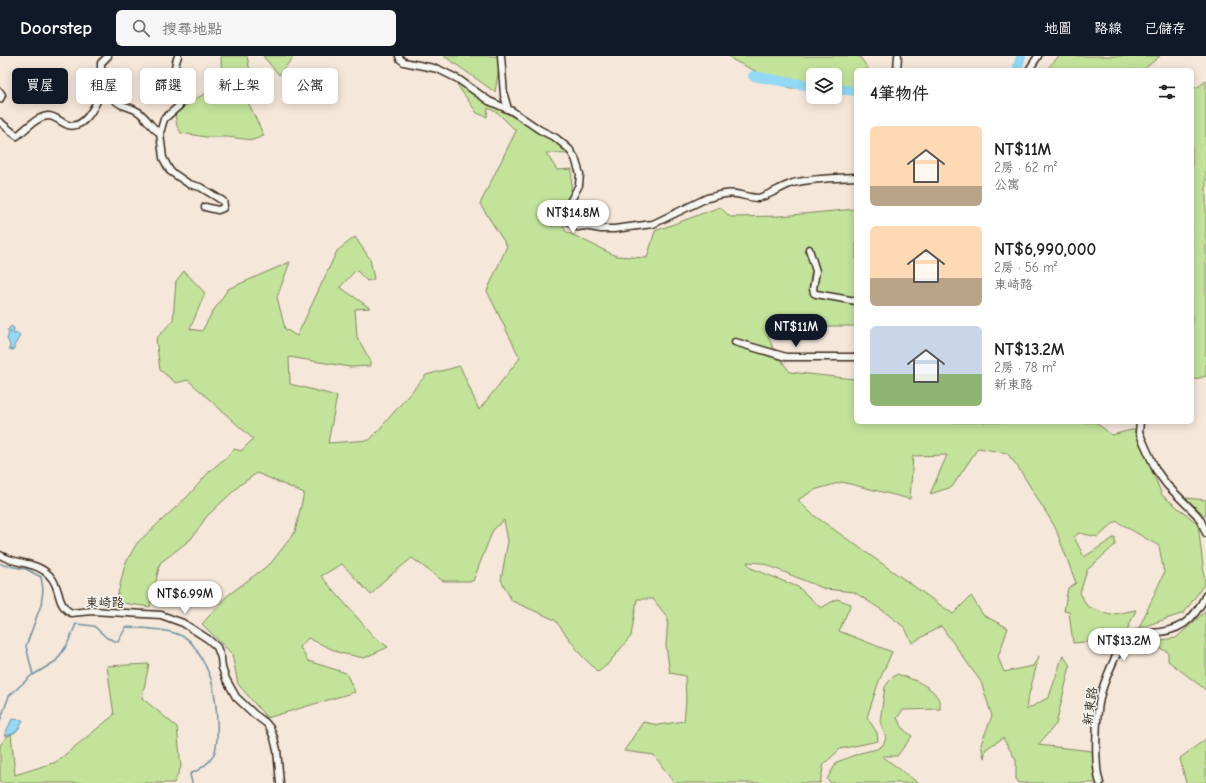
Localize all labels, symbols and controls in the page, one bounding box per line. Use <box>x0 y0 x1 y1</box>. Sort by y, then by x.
search box <box>116 10 396 46</box>
text: Doorstep <box>20 17 92 39</box>
icon: search <box>130 17 152 39</box>
text: 搜尋地點 <box>162 20 222 38</box>
text: 地圖 <box>1044 20 1072 37</box>
text: 路線 <box>1094 20 1122 37</box>
text: 已儲存 <box>1144 20 1186 37</box>
chip: 買屋 <box>12 68 68 104</box>
chip: 租屋 <box>76 68 132 104</box>
chip: 篩選 <box>140 68 196 104</box>
chip: 新上架 <box>204 68 274 104</box>
chip: 公寓 <box>282 68 338 104</box>
map controls <box>806 68 842 104</box>
button: layers <box>806 68 842 104</box>
icon: filters <box>1156 81 1178 103</box>
text: 4筆物件 <box>870 84 929 103</box>
text: NT$11M <box>994 140 1051 159</box>
icon: home <box>902 142 950 190</box>
text: 2房 · 62 m² <box>994 160 1057 175</box>
text: 公寓 <box>994 177 1020 192</box>
pin: NT$14.8M <box>532 200 614 234</box>
text: NT$14.8M <box>546 205 600 220</box>
text: NT$6,990,000 <box>994 240 1096 259</box>
icon: home <box>902 242 950 290</box>
text: 2房 · 56 m² <box>994 260 1057 275</box>
text: 東崎路 <box>994 277 1033 292</box>
pin: NT$11M <box>763 314 829 348</box>
text: NT$11M <box>774 319 818 334</box>
text: NT$13.2M <box>994 340 1065 359</box>
icon: home <box>902 342 950 390</box>
text: 2房 · 78 m² <box>994 360 1056 375</box>
text: 新東路 <box>994 377 1033 392</box>
pin: NT$6.99M <box>144 581 226 615</box>
text: NT$6.99M <box>157 586 213 601</box>
street label: 東崎路 <box>85 595 125 610</box>
pin: NT$13.2M <box>1083 628 1165 662</box>
text: NT$13.2M <box>1097 633 1151 648</box>
street label: 新東路 <box>1080 686 1100 726</box>

